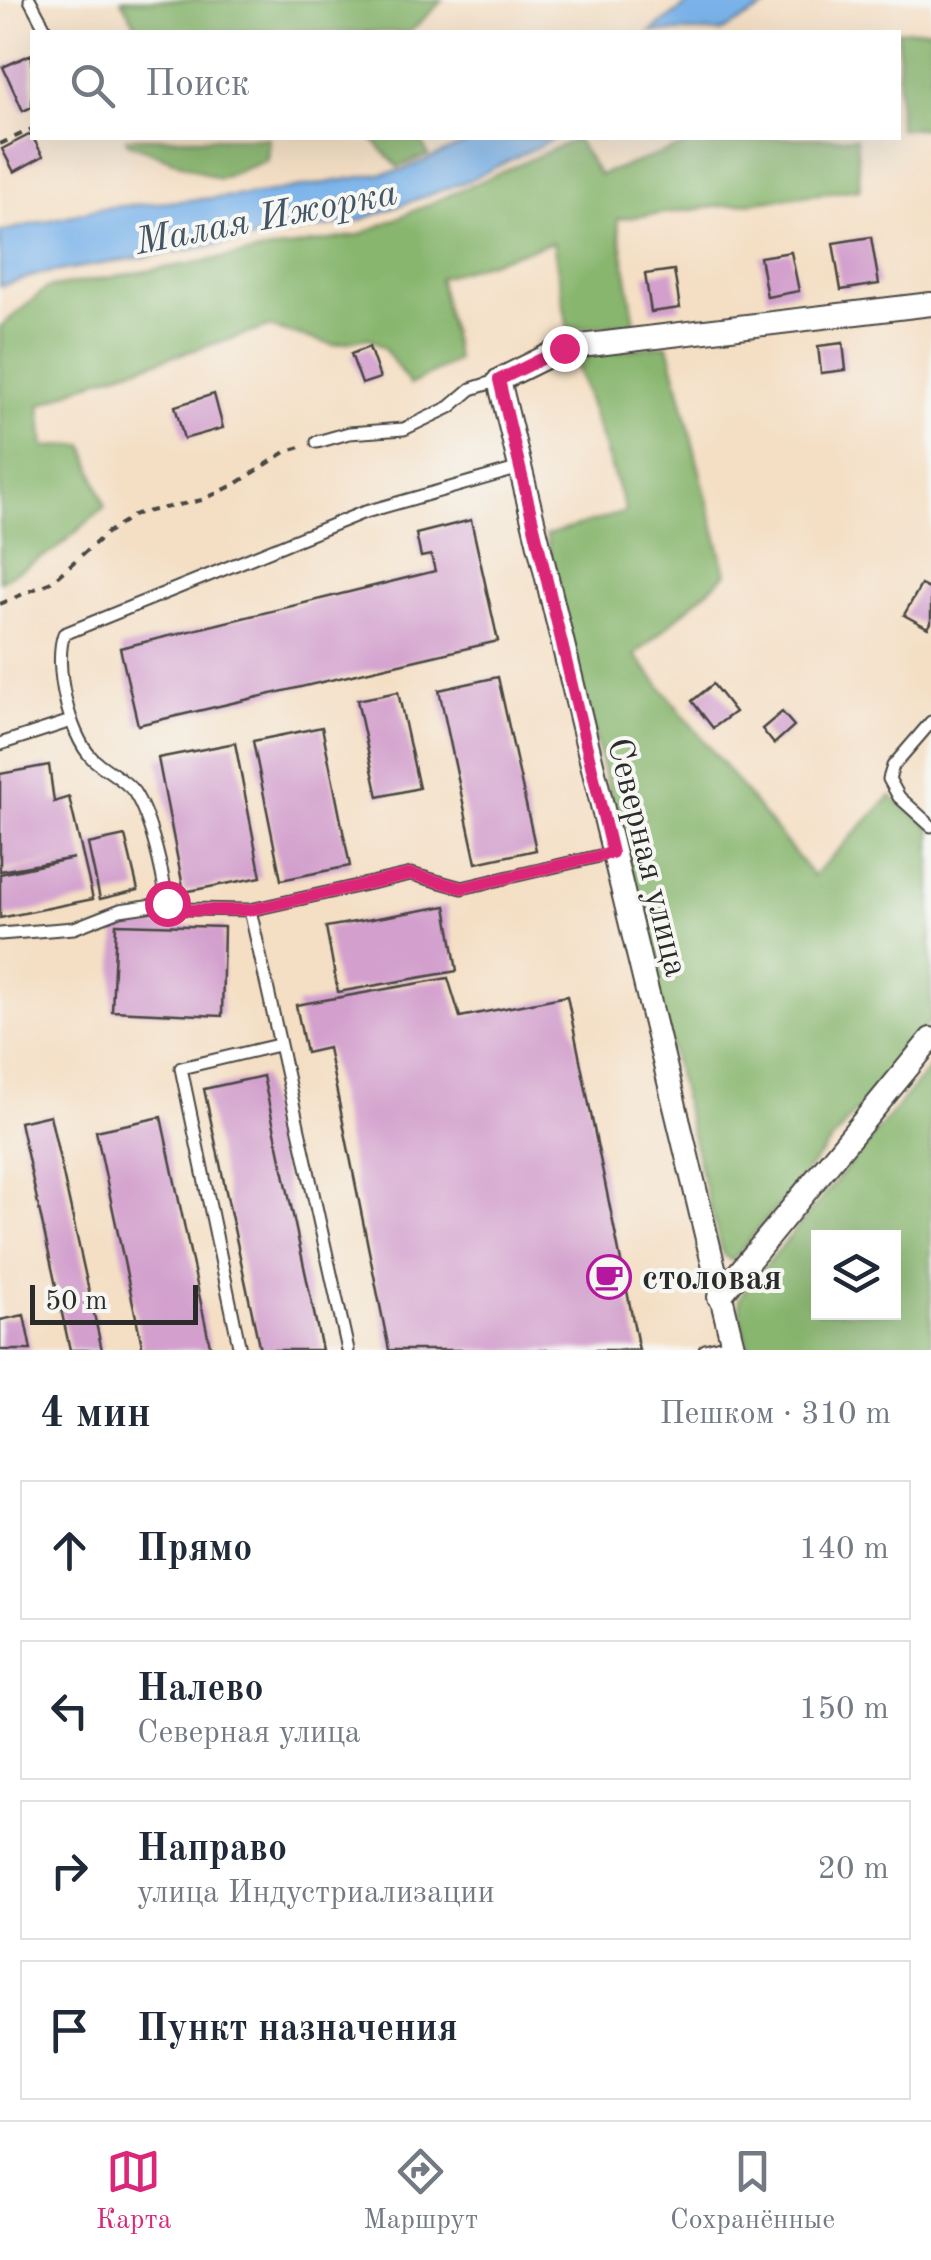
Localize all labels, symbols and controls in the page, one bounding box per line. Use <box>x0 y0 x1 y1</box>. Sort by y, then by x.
search box <box>30 30 901 140</box>
icon: search <box>65 58 120 113</box>
text: Поиск <box>145 66 250 104</box>
water label: Малая Ижорка <box>131 175 401 263</box>
route end <box>542 326 588 372</box>
street label: Северная улица <box>600 735 693 981</box>
route start <box>145 881 191 927</box>
map controls <box>811 1230 901 1320</box>
button: layers <box>811 1230 901 1320</box>
cafe icon: столовая <box>586 1254 632 1300</box>
place label: столовая <box>642 1262 782 1297</box>
scale bar <box>30 1280 198 1324</box>
text: 50 m <box>45 1288 108 1316</box>
text: 4 мин <box>40 1394 151 1436</box>
text: Пешком · 310 m <box>659 1399 891 1431</box>
icon: ahead <box>42 1523 97 1578</box>
text: Прямо <box>137 1531 252 1569</box>
text: 140 m <box>799 1534 889 1566</box>
text: Налево <box>137 1671 264 1709</box>
icon: left <box>42 1683 97 1738</box>
text: 150 m <box>799 1694 889 1726</box>
text: Северная улица <box>137 1718 361 1750</box>
text: Направо <box>137 1831 287 1869</box>
icon: right <box>42 1843 97 1898</box>
text: 20 m <box>818 1854 889 1886</box>
text: улица Индустриализации <box>137 1878 495 1910</box>
icon: arrive <box>42 2003 97 2058</box>
text: Пункт назначения <box>137 2011 458 2049</box>
tab: Карта <box>96 2144 172 2239</box>
tab: Маршрут <box>363 2144 478 2239</box>
tab: Сохранённые <box>670 2144 835 2239</box>

